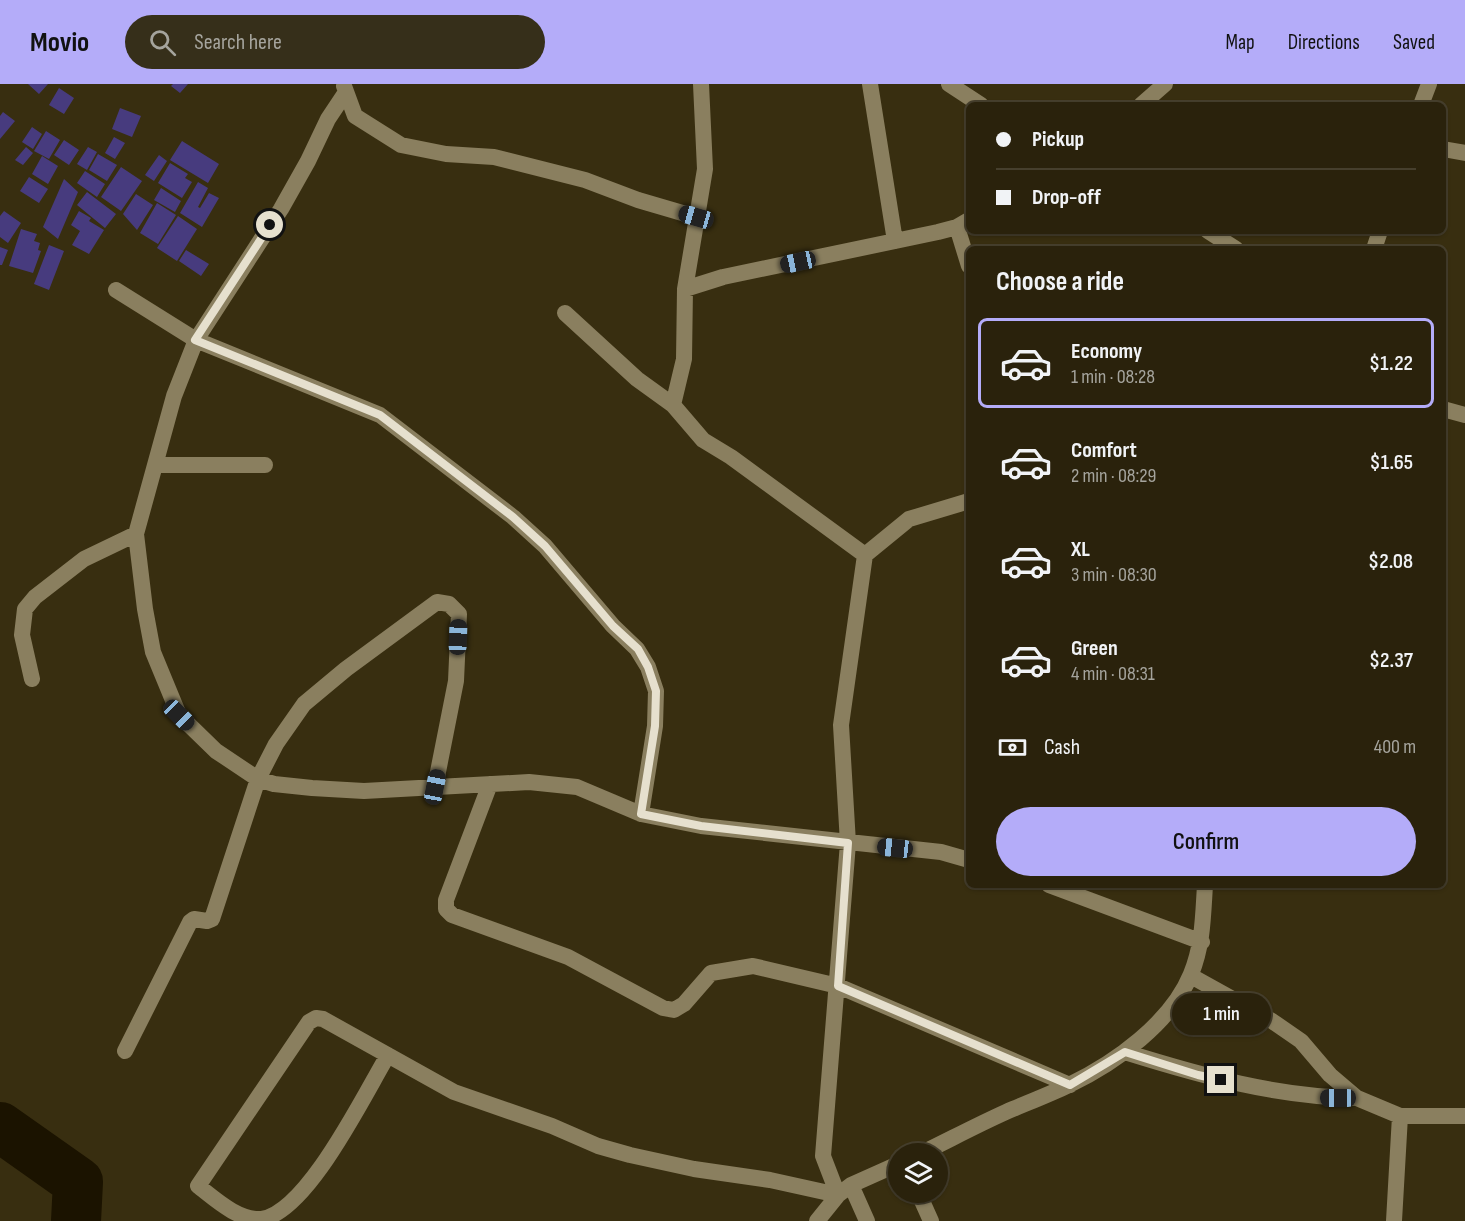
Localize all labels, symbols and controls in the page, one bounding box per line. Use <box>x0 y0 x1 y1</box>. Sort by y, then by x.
search box <box>125 15 545 69</box>
text: Movio <box>30 26 89 59</box>
icon: search <box>146 26 179 59</box>
text: Search here <box>194 29 282 56</box>
text: Map <box>1225 30 1255 55</box>
text: Directions <box>1288 30 1360 55</box>
text: Saved <box>1393 30 1435 55</box>
text: Pickup <box>1032 126 1084 153</box>
text: Drop-off <box>1032 184 1101 211</box>
car <box>676 203 716 231</box>
route start <box>256 211 283 238</box>
car <box>779 249 817 275</box>
text: Choose a ride <box>996 266 1124 298</box>
icon: car <box>999 336 1053 390</box>
text: Economy <box>1071 338 1142 365</box>
text: $1.22 <box>1369 350 1413 377</box>
text: 1 min · 08:28 <box>1071 365 1155 389</box>
icon: car <box>999 435 1053 489</box>
text: Comfort <box>1071 437 1137 464</box>
text: $1.65 <box>1370 449 1413 476</box>
text: 2 min · 08:29 <box>1071 464 1156 488</box>
icon: car <box>999 534 1053 588</box>
text: XL <box>1071 536 1090 563</box>
text: $2.08 <box>1368 548 1413 575</box>
text: 3 min · 08:30 <box>1071 563 1157 587</box>
car <box>448 619 468 655</box>
icon: car <box>999 633 1053 687</box>
text: Green <box>1071 635 1118 662</box>
text: $2.37 <box>1369 647 1413 674</box>
text: 4 min · 08:31 <box>1071 662 1155 686</box>
car <box>160 696 198 734</box>
icon: cash <box>996 731 1029 764</box>
text: Cash <box>1044 734 1080 761</box>
text: 400 m <box>1374 735 1416 759</box>
car <box>423 768 447 806</box>
button: Confirm <box>996 807 1416 876</box>
car <box>876 837 914 859</box>
callout: 1 min <box>1172 993 1270 1035</box>
text: 1 min <box>1203 1002 1240 1026</box>
route end <box>1207 1066 1234 1093</box>
car <box>1320 1089 1356 1107</box>
map controls <box>888 1143 948 1203</box>
button: layers <box>888 1143 948 1203</box>

